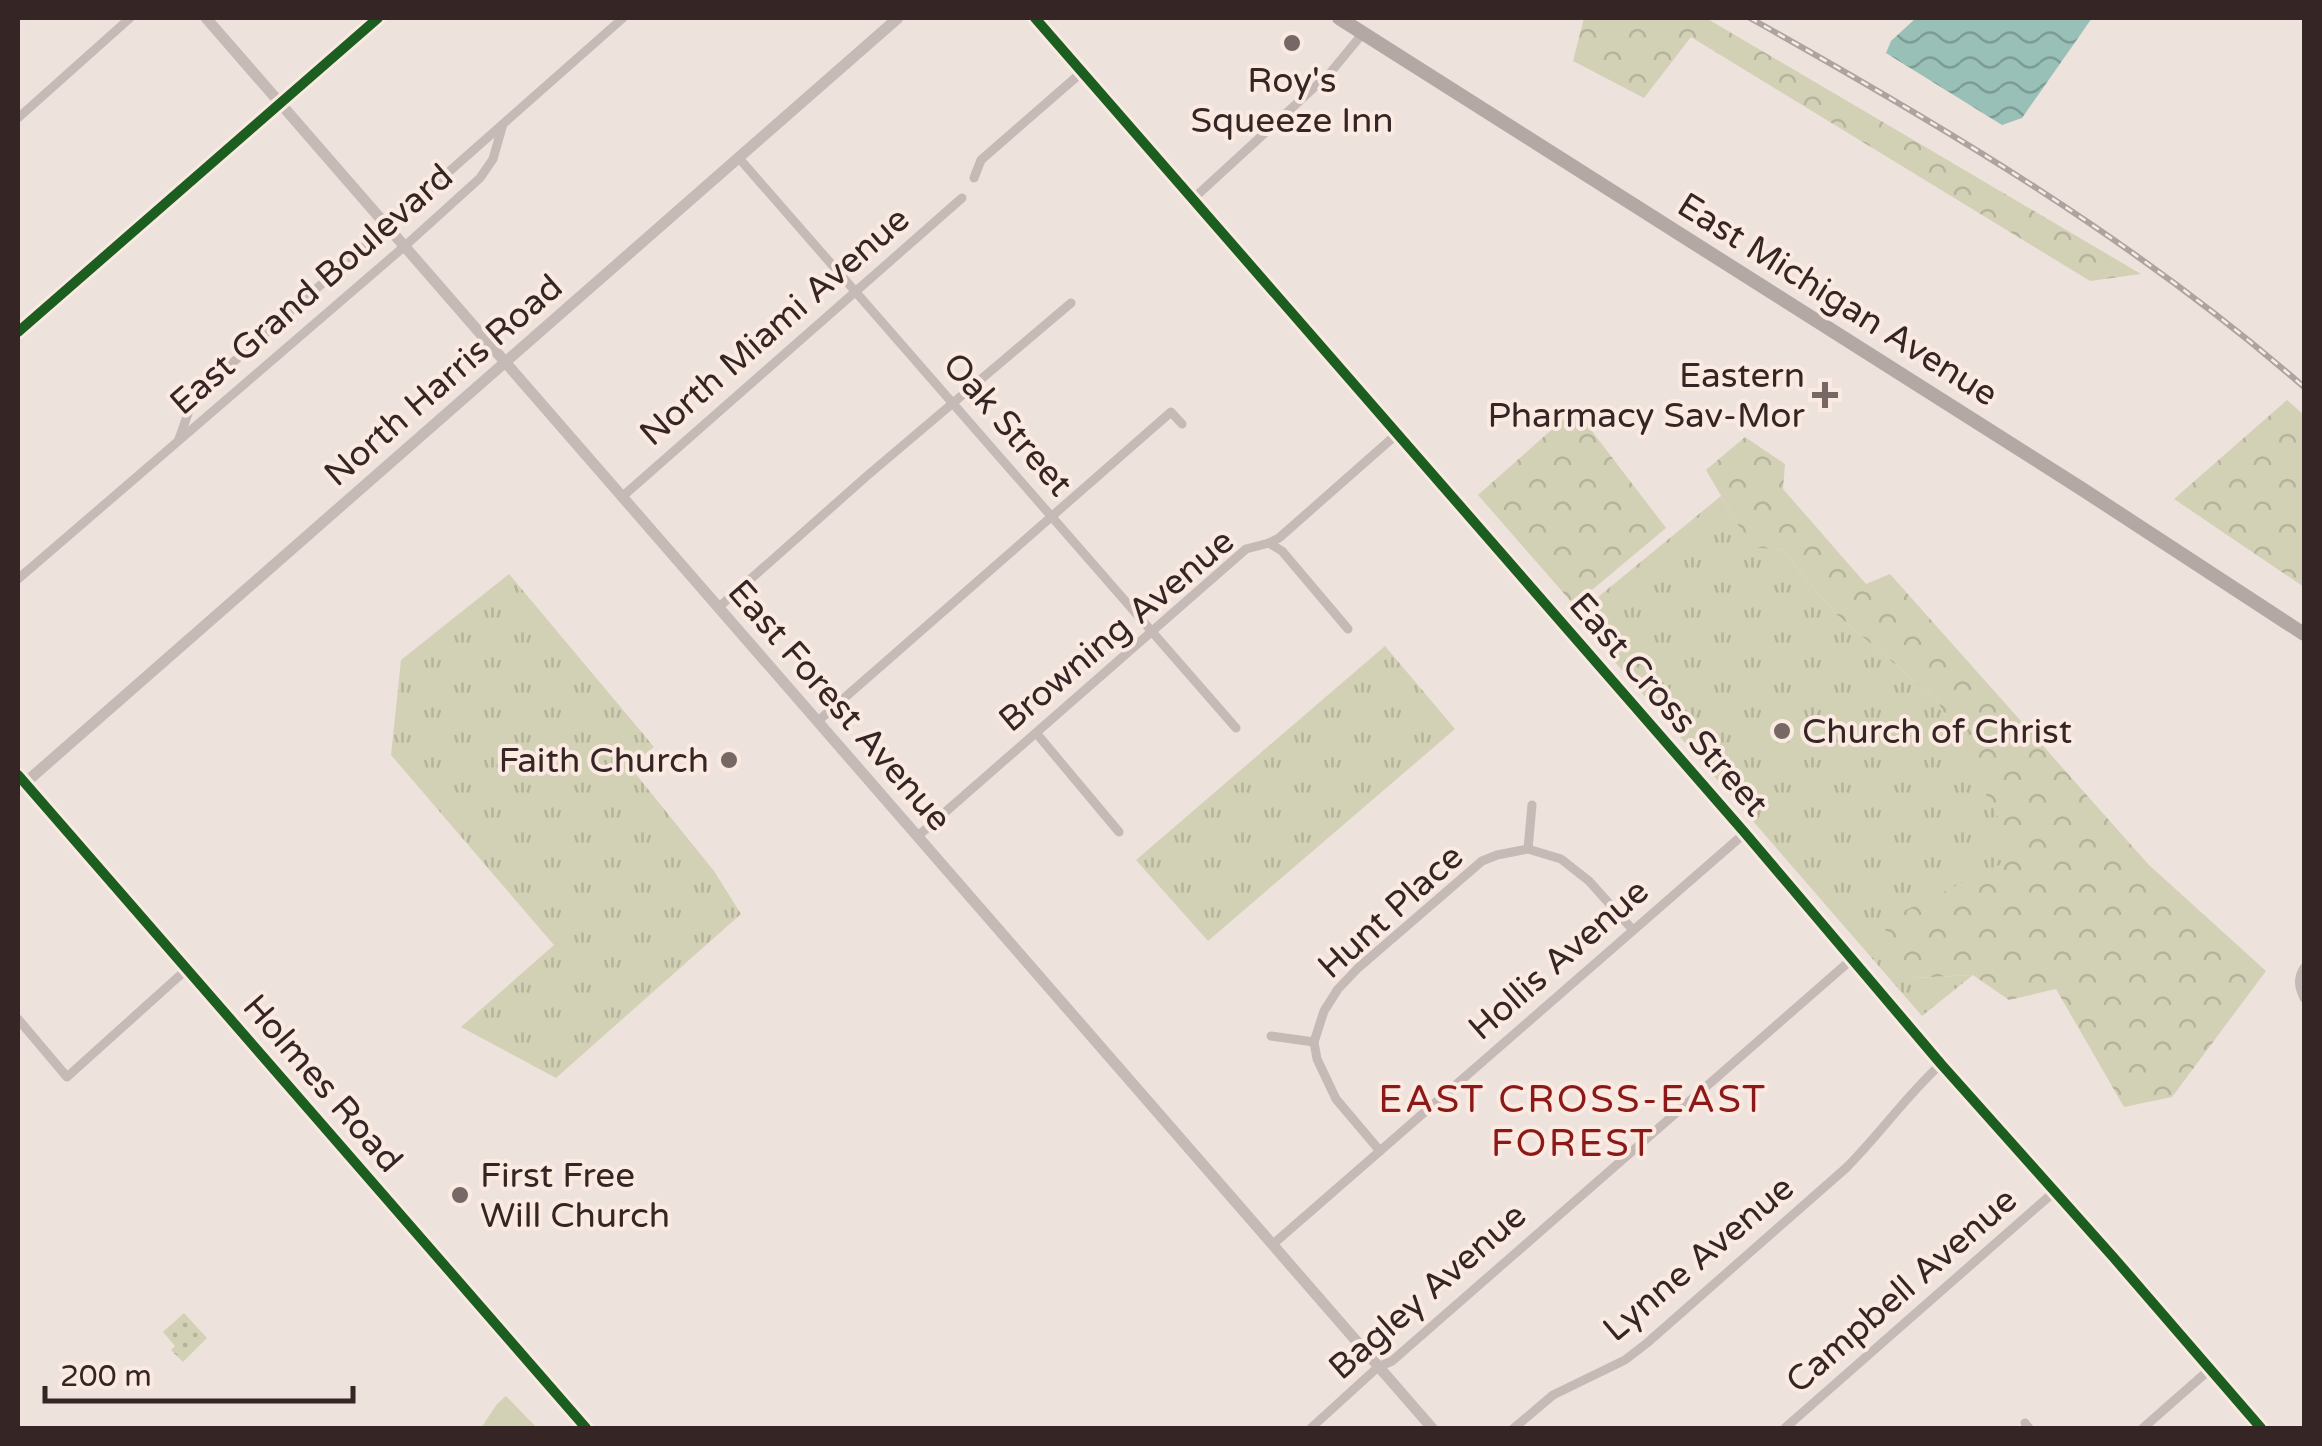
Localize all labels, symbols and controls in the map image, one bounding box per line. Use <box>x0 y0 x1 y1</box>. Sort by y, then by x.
marker: Roy's Squeeze Inn <box>1281 32 1303 54</box>
place label: Roy's Squeeze Inn <box>1190 60 1394 142</box>
street label: East Grand Boulevard <box>162 155 462 424</box>
street label: East Michigan Avenue <box>1670 184 2005 415</box>
street label: North Miami Avenue <box>631 198 918 455</box>
street label: North Harris Road <box>316 266 571 496</box>
street label: Oak Street <box>934 344 1081 505</box>
place label: Eastern Pharmacy Sav-Mor <box>1487 355 1806 437</box>
marker: Eastern Pharmacy Sav-Mor <box>1814 384 1836 406</box>
street label: Browning Avenue <box>991 520 1243 741</box>
street label: East Forest Avenue <box>719 571 960 840</box>
street label: East Cross Street <box>1560 585 1777 825</box>
place label: Church of Christ <box>1802 711 2072 753</box>
marker: Church of Christ <box>1771 720 1793 742</box>
place label: Faith Church <box>499 740 709 782</box>
marker: Faith Church <box>718 749 740 771</box>
street label: Hunt Place <box>1309 836 1472 988</box>
street label: Hollis Avenue <box>1460 870 1657 1049</box>
street label: Holmes Road <box>234 986 411 1181</box>
district label: EAST CROSS-EAST FOREST <box>1378 1077 1768 1167</box>
place label: First Free Will Church <box>480 1155 670 1237</box>
street label: Lynne Avenue <box>1595 1167 1802 1351</box>
street label: Campbell Avenue <box>1778 1179 2026 1402</box>
marker: First Free Will Church <box>449 1184 471 1206</box>
street label: Bagley Avenue <box>1320 1195 1535 1389</box>
scale bar <box>45 1341 352 1403</box>
text: 200 m <box>60 1358 152 1395</box>

